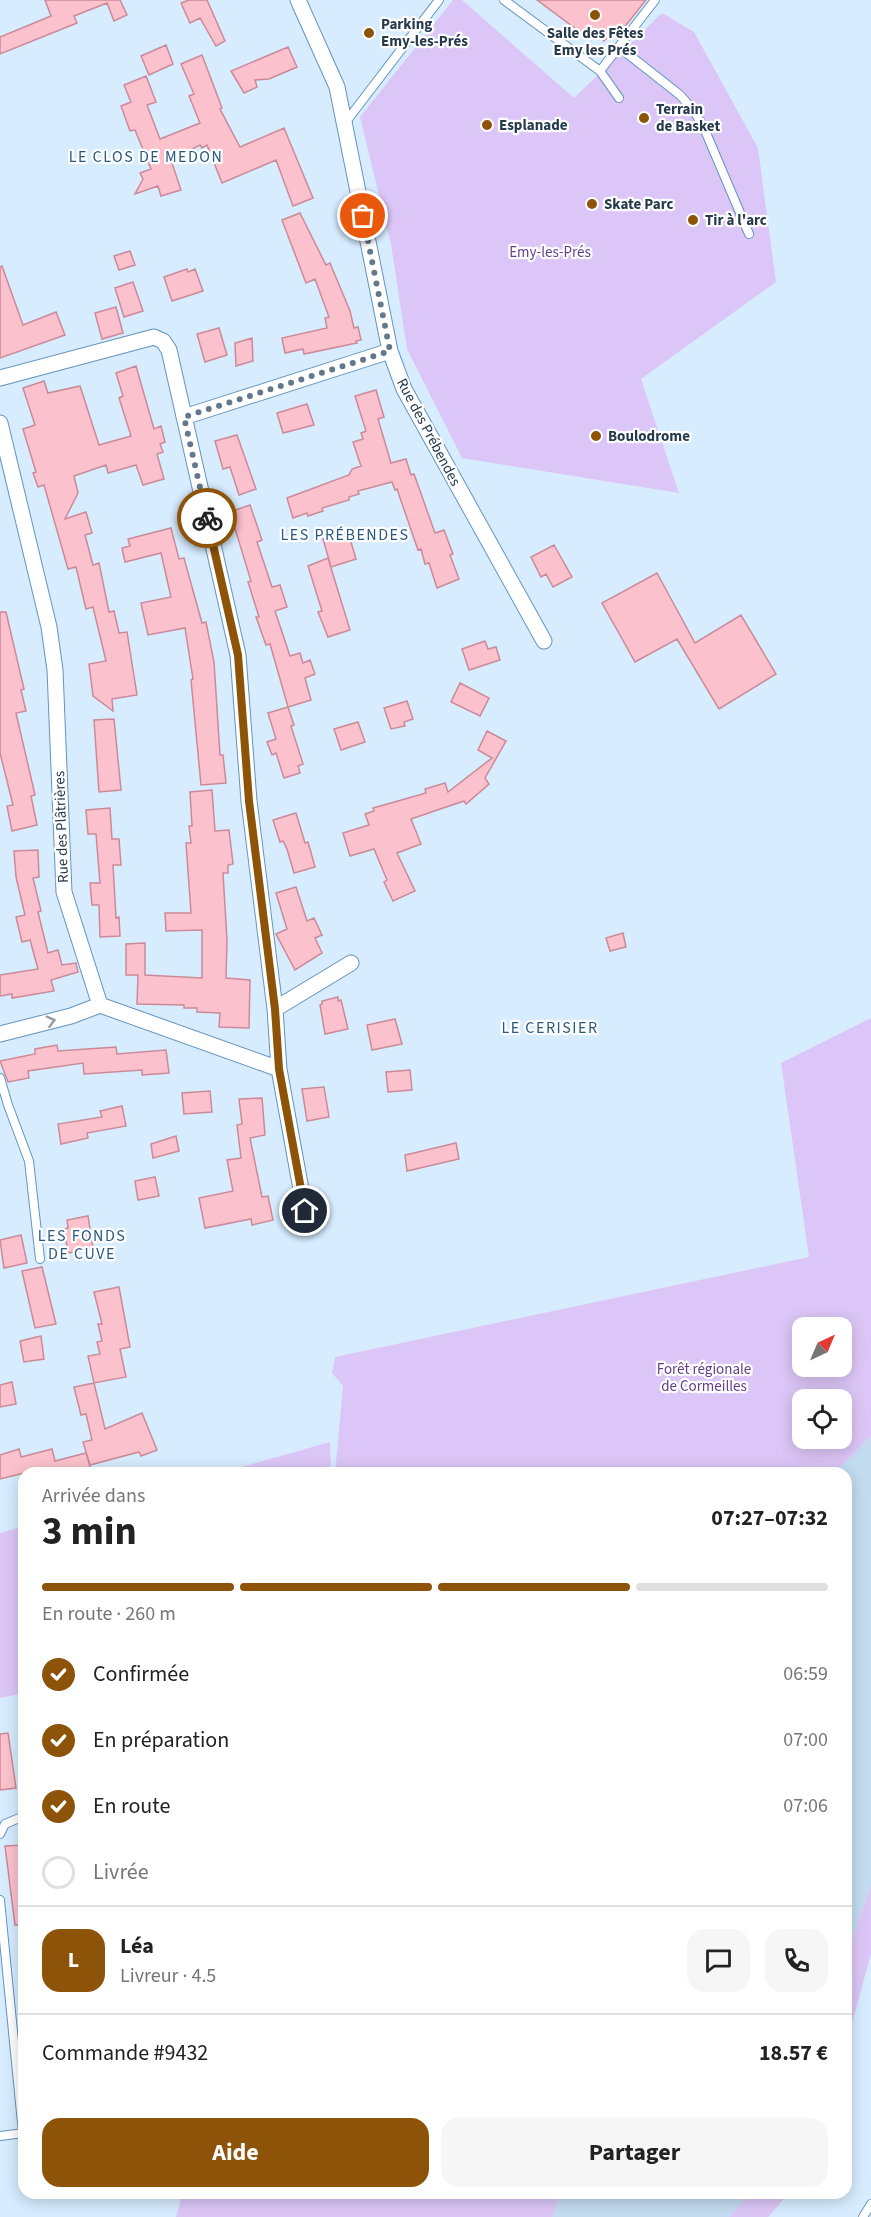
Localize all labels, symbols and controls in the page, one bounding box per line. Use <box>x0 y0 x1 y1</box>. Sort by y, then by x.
marker: Salle des Fêtes Emy les Prés <box>588 8 602 22</box>
place label: Parking Emy-les-Prés <box>381 14 468 52</box>
place label: Salle des Fêtes Emy les Prés <box>547 23 644 61</box>
marker: Parking Emy-les-Prés <box>362 26 376 40</box>
place label: Terrain de Basket <box>656 99 720 137</box>
marker: Terrain de Basket <box>637 111 651 125</box>
place label: Esplanade <box>499 115 568 136</box>
marker: Esplanade <box>480 118 494 132</box>
district label: LE CLOS DE MEDON <box>69 146 223 168</box>
pin <box>337 190 388 241</box>
place label: Skate Parc <box>604 194 673 215</box>
marker: Skate Parc <box>585 197 599 211</box>
icon: bag <box>346 199 379 232</box>
place label: Tir à l'arc <box>705 210 767 231</box>
marker: Tir à l'arc <box>686 213 700 227</box>
park label: Emy-les-Prés <box>509 242 591 263</box>
street label: Rue des Prébendes <box>391 375 466 490</box>
place label: Boulodrome <box>608 426 690 447</box>
marker: Boulodrome <box>589 429 603 443</box>
courier <box>177 488 237 548</box>
icon: bike <box>191 502 224 535</box>
district label: LES PRÉBENDES <box>280 524 410 546</box>
street label: Rue des Plâtrières <box>49 771 74 883</box>
one-way arrow <box>46 1016 56 1029</box>
district label: LE CERISIER <box>501 1017 599 1039</box>
pin <box>279 1185 330 1236</box>
icon: home <box>288 1194 321 1227</box>
district label: LES FONDS DE CUVE <box>38 1225 126 1265</box>
north arrow <box>792 1317 852 1377</box>
map controls <box>792 1317 852 1449</box>
park label: Forêt régionale de Cormeilles <box>657 1359 751 1397</box>
button: locate <box>792 1389 852 1449</box>
text: Arrivée dans <box>42 1482 145 1510</box>
text: 07:27–07:32 <box>711 1502 828 1534</box>
text: 3 min <box>42 1504 137 1560</box>
text: En route · 260 m <box>42 1600 176 1628</box>
icon: check <box>42 1658 75 1691</box>
text: Confirmée <box>93 1658 189 1690</box>
text: 06:59 <box>783 1660 828 1688</box>
icon: check <box>42 1724 75 1757</box>
text: En préparation <box>93 1724 229 1756</box>
text: 07:00 <box>783 1726 828 1754</box>
icon: check <box>42 1790 75 1823</box>
text: En route <box>93 1790 170 1822</box>
text: 07:06 <box>783 1792 828 1820</box>
text: Livrée <box>93 1856 149 1888</box>
button: chat <box>687 1929 750 1992</box>
button: phone <box>765 1929 828 1992</box>
text: Léa <box>120 1930 154 1962</box>
text: L <box>68 1944 79 1976</box>
text: Livreur · 4.5 <box>120 1962 216 1990</box>
text: Commande #9432 <box>42 2037 208 2069</box>
text: 18.57 € <box>759 2037 828 2069</box>
button: Aide <box>42 2118 429 2187</box>
button: Partager <box>441 2118 828 2187</box>

